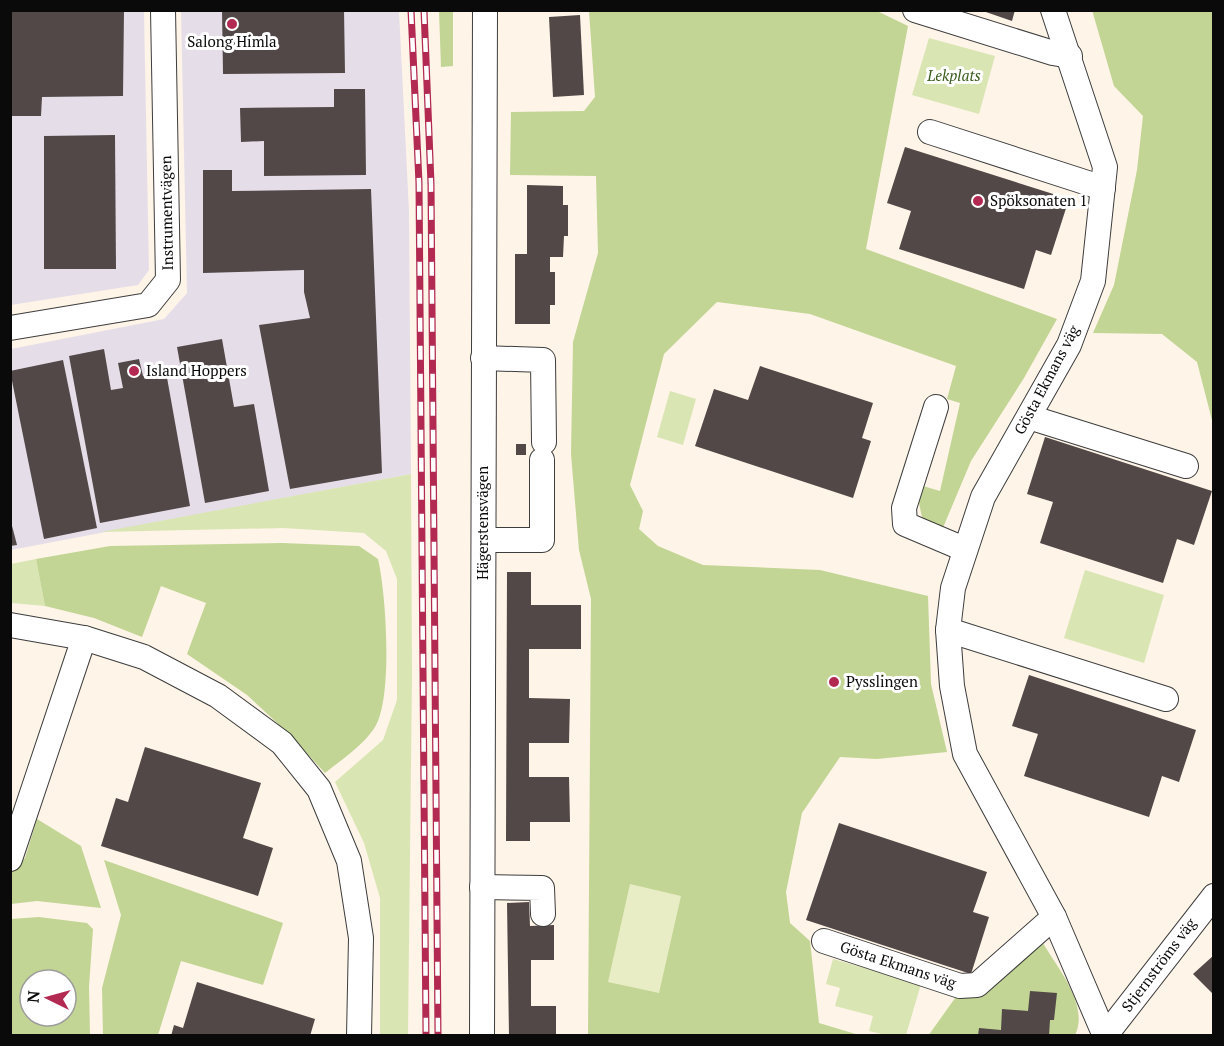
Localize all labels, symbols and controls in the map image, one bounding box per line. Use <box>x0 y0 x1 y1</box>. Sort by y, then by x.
marker: Salong Himla <box>225 17 239 31</box>
place label: Salong Himla <box>187 31 277 51</box>
park label: Lekplats <box>926 65 981 85</box>
street label: Instrumentvägen <box>155 155 177 271</box>
place label: Spöksonaten 1 <box>990 190 1088 210</box>
marker: Spöksonaten 1 <box>971 194 985 208</box>
street label: Gösta Ekmans väg <box>1009 320 1084 438</box>
place label: Island Hoppers <box>146 360 247 380</box>
marker: Island Hoppers <box>127 364 141 378</box>
street label: Hägerstensvägen <box>472 466 492 580</box>
place label: Pysslingen <box>846 671 918 691</box>
marker: Pysslingen <box>827 675 841 689</box>
street label: Stjernströms väg <box>1116 913 1201 1015</box>
street label: Gösta Ekmans väg <box>838 936 960 993</box>
north arrow <box>18 968 78 1028</box>
text: N <box>22 990 45 1004</box>

